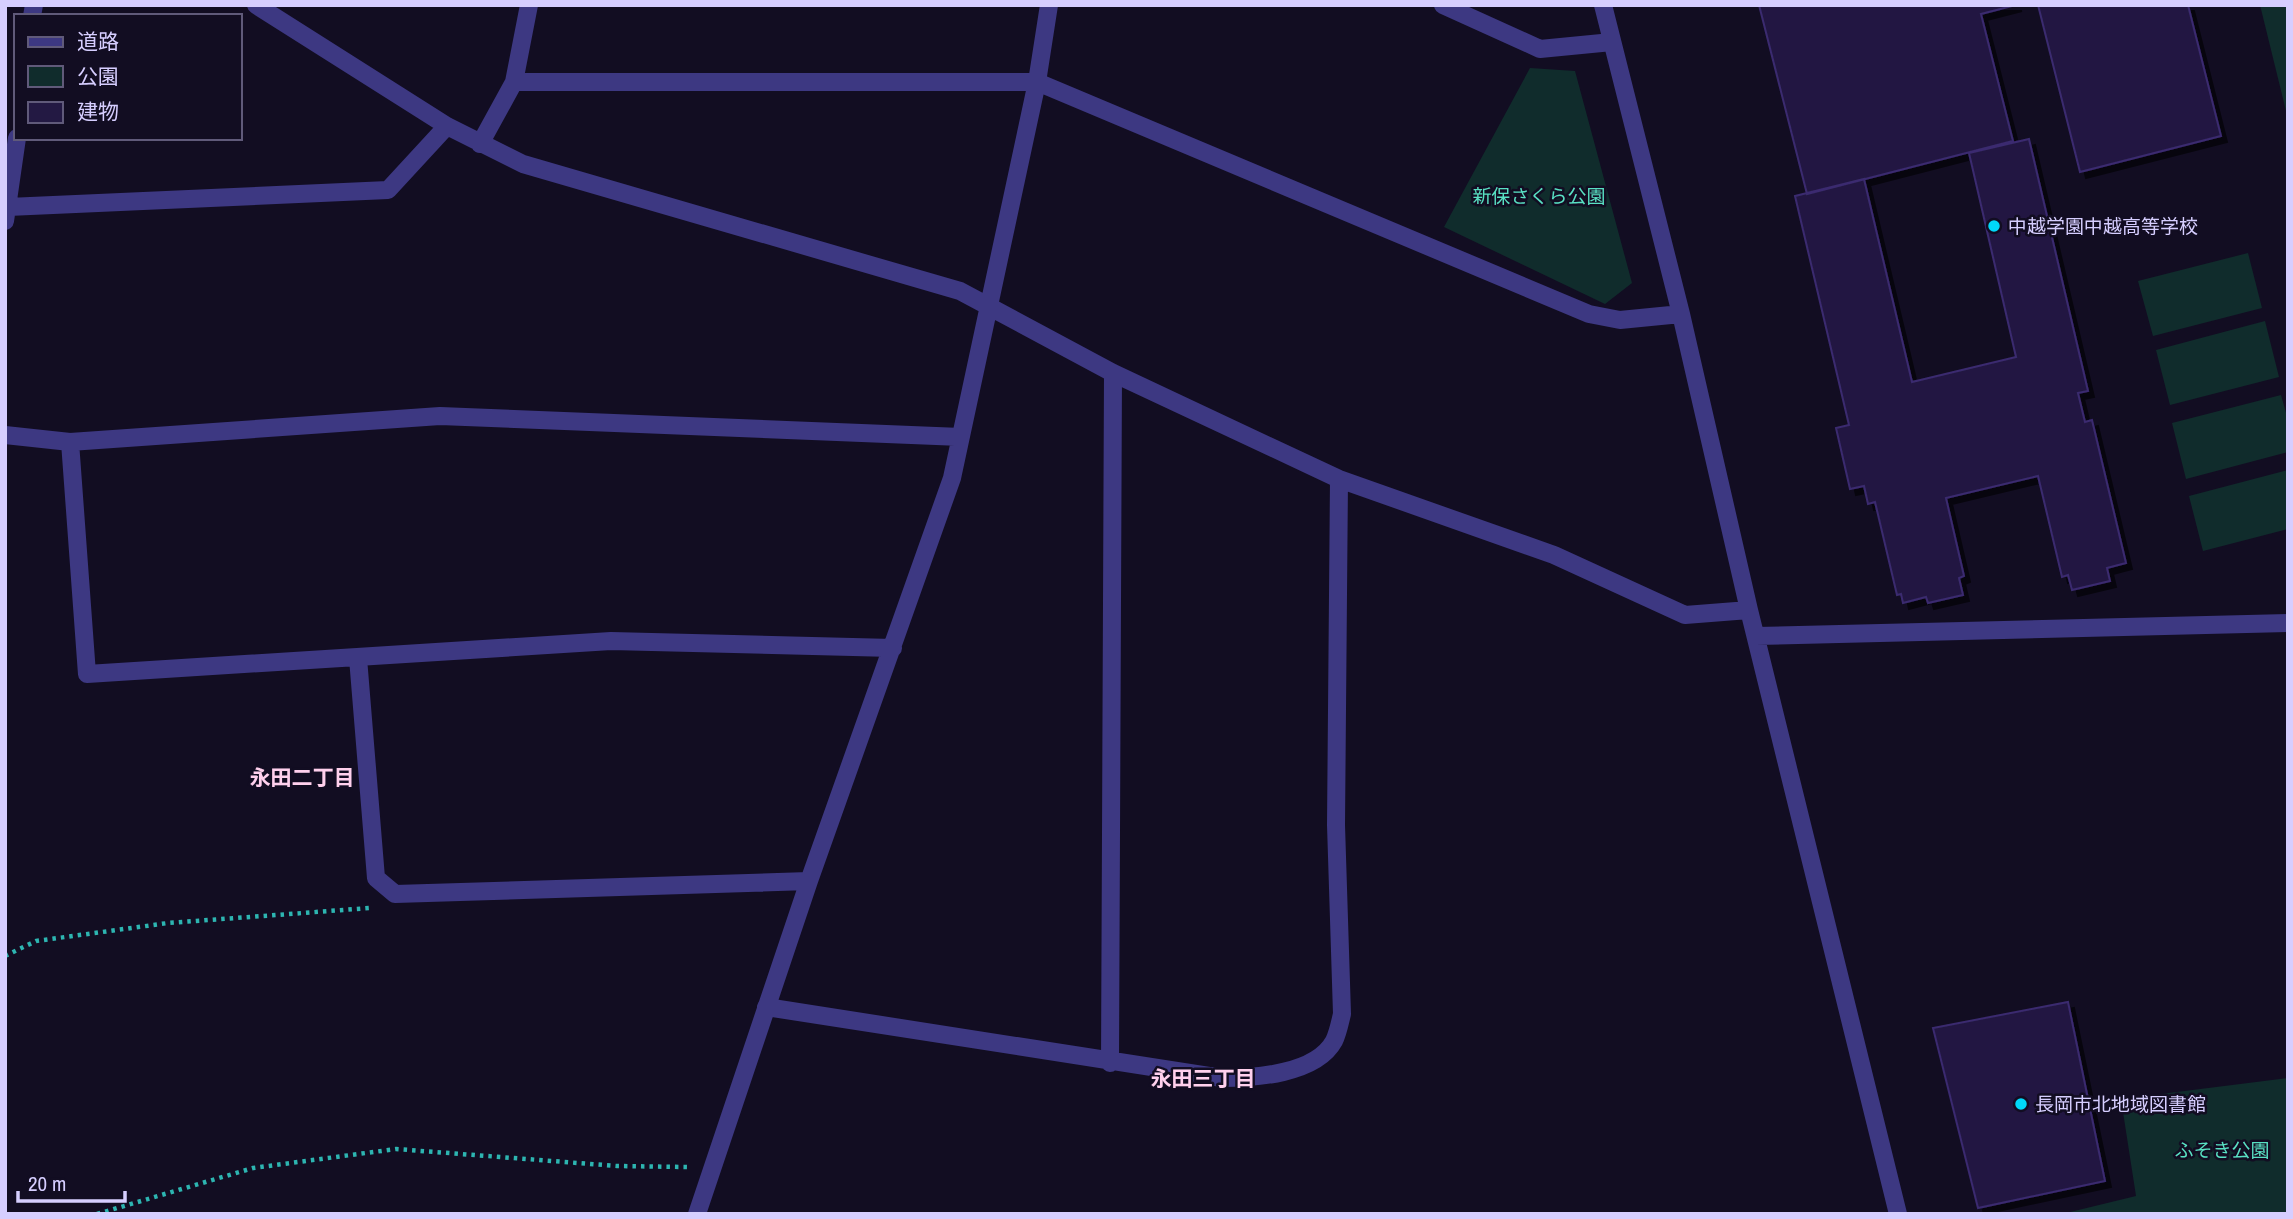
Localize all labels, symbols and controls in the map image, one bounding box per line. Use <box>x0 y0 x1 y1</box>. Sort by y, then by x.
legend <box>14 14 242 140</box>
text: 道路 <box>77 27 119 56</box>
text: 公園 <box>77 62 119 91</box>
text: 建物 <box>77 97 119 126</box>
park label: 新保さくら公園 <box>1472 183 1606 209</box>
place label: 中越学園中越高等学校 <box>2008 213 2198 239</box>
marker: 中越学園中越高等学校 <box>1986 218 2002 234</box>
district label: 永田二丁目 <box>250 763 355 792</box>
district label: 永田三丁目 <box>1151 1064 1256 1093</box>
place label: 長岡市北地域図書館 <box>2035 1091 2206 1117</box>
marker: 長岡市北地域図書館 <box>2013 1096 2029 1112</box>
park label: ふそき公園 <box>2174 1137 2270 1163</box>
scale bar <box>18 1160 124 1204</box>
text: 20 m <box>28 1169 66 1198</box>

